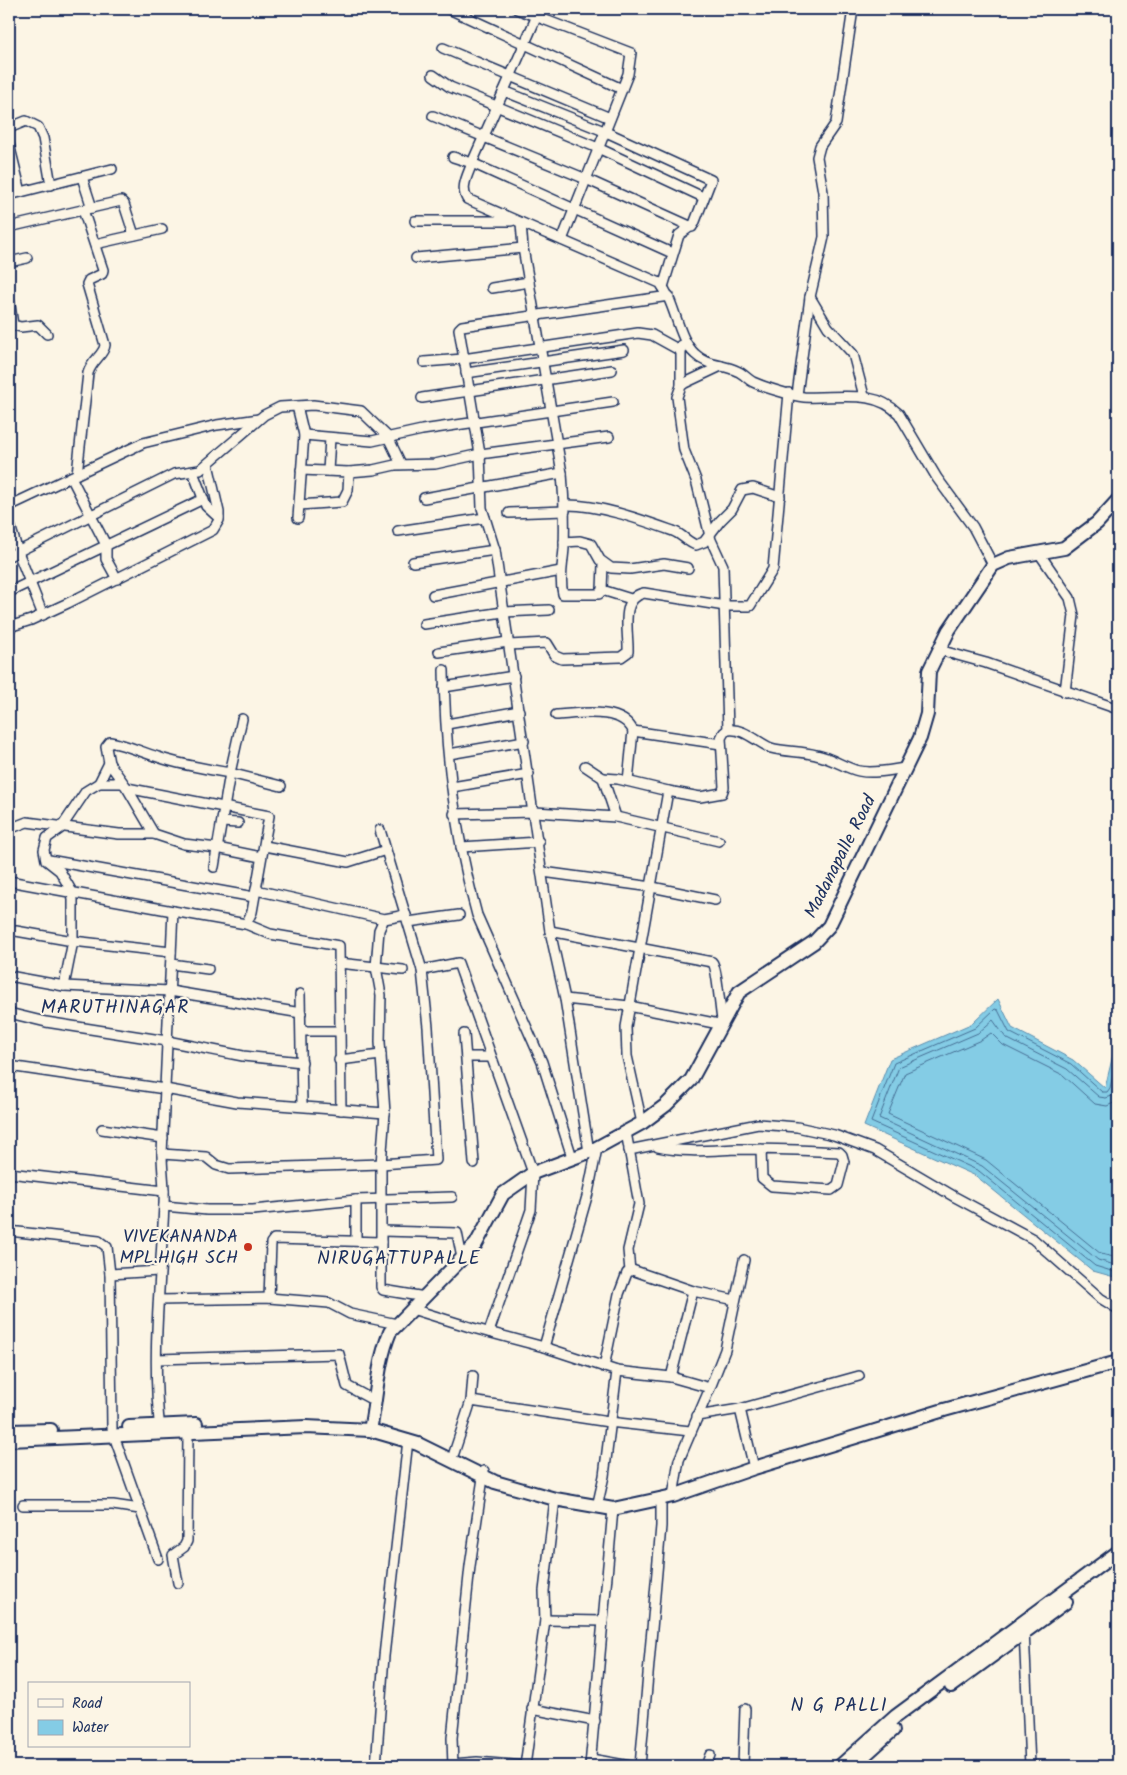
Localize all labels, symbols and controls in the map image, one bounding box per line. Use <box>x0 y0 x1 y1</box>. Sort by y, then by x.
street label: Madanapalle Road <box>797 789 885 924</box>
district label: MARUTHINAGAR <box>41 993 189 1023</box>
place label: VIVEKANANDA MPL.HIGH SCH <box>120 1223 238 1273</box>
marker: VIVEKANANDA MPL.HIGH SCH <box>242 1241 254 1253</box>
district label: NIRUGATTUPALLE <box>317 1244 481 1274</box>
legend <box>28 1682 190 1748</box>
district label: N G PALLI <box>790 1691 888 1721</box>
text: Road <box>72 1692 103 1716</box>
text: Water <box>72 1716 109 1740</box>

